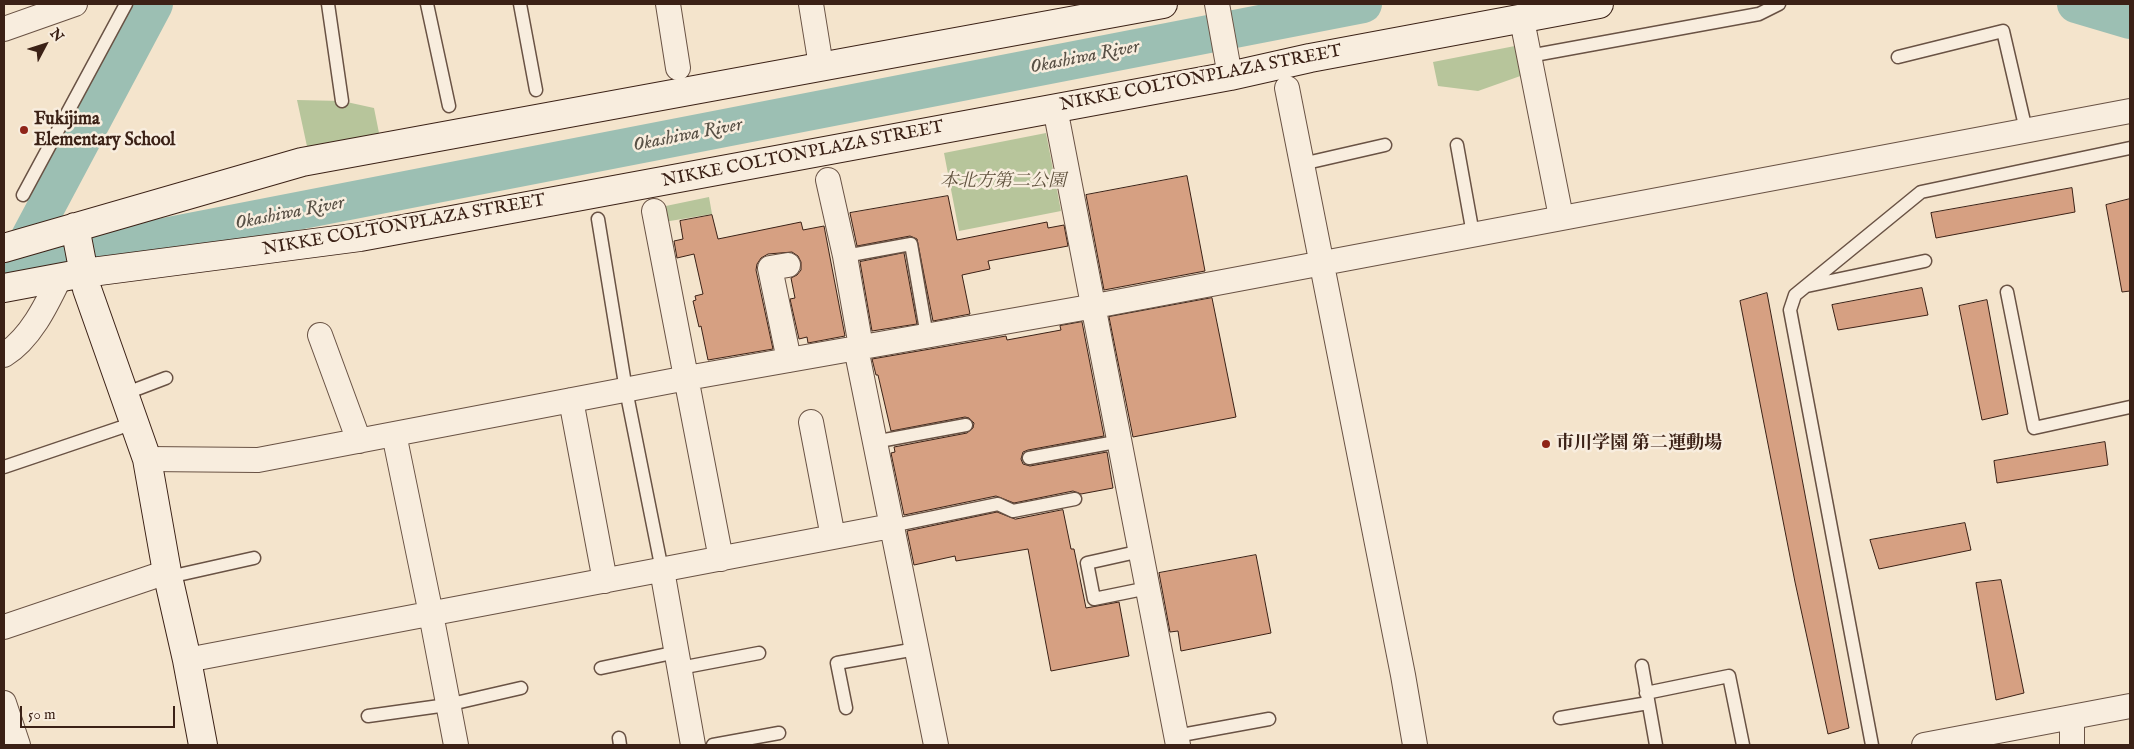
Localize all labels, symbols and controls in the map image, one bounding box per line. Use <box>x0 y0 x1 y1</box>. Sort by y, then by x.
north arrow <box>20 20 70 70</box>
text: N <box>46 25 67 46</box>
water label: Okashiwa River <box>1028 36 1142 80</box>
street label: NIKKE COLTONPLAZA STREET <box>1058 41 1344 117</box>
place label: Fukijima Elementary School <box>34 109 175 152</box>
water label: Okashiwa River <box>631 114 745 158</box>
street label: NIKKE COLTONPLAZA STREET <box>660 117 946 193</box>
marker: Fukijima Elementary School <box>18 124 30 136</box>
park label: 本北方第二公園 <box>940 171 1066 193</box>
street label: NIKKE COLTONPLAZA STREET <box>261 190 547 262</box>
water label: Okashiwa River <box>233 192 347 236</box>
place label: 市川学園 第二運動場 <box>1556 433 1722 455</box>
marker: 市川学園 第二運動場 <box>1540 438 1552 450</box>
scale bar <box>22 696 178 728</box>
text: 50 m <box>28 705 56 724</box>

